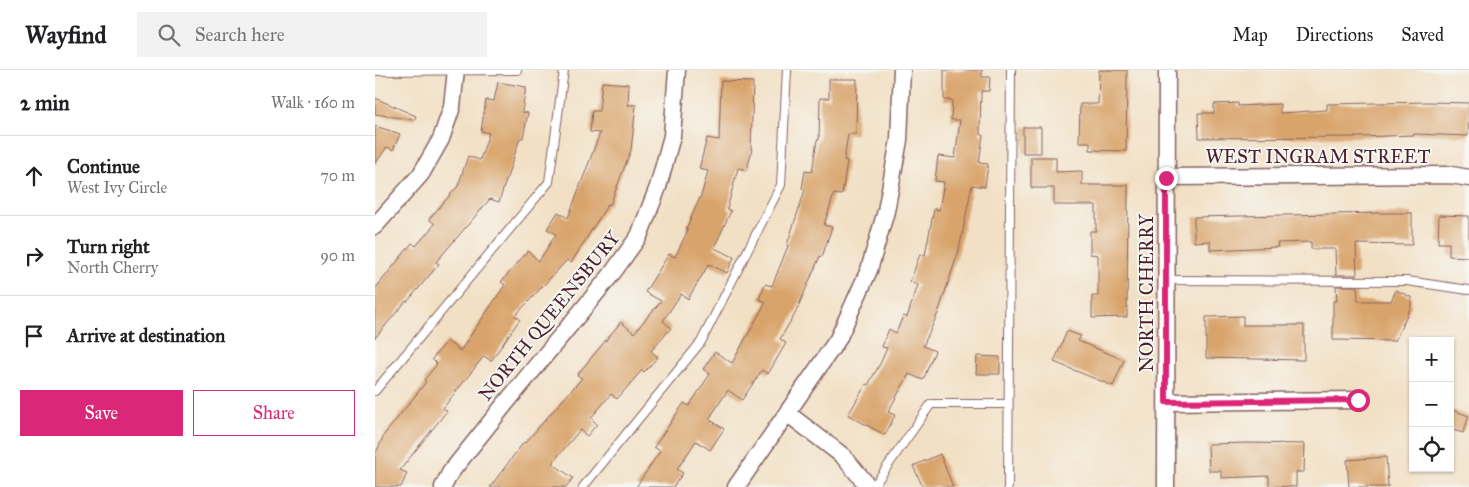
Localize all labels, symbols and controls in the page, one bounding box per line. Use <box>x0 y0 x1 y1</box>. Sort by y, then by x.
search box <box>137 12 487 57</box>
text: Wayfind <box>25 20 107 50</box>
icon: search <box>155 21 183 49</box>
text: Search here <box>195 23 285 46</box>
text: Map <box>1232 24 1268 46</box>
text: Directions <box>1296 24 1373 46</box>
text: Saved <box>1401 24 1444 46</box>
text: 2 min <box>20 90 70 116</box>
text: Walk · 160 m <box>271 93 355 112</box>
street label: WEST INGRAM STREET <box>1205 145 1431 168</box>
text: Continue <box>67 155 140 178</box>
icon: ahead <box>20 162 48 190</box>
text: 70 m <box>320 166 355 185</box>
route end <box>1155 167 1178 190</box>
text: West Ivy Circle <box>67 178 167 197</box>
street label: NORTH CHERRY <box>1135 213 1158 372</box>
street label: NORTH QUEENSBURY <box>473 226 625 405</box>
text: Turn right <box>67 235 150 258</box>
icon: right <box>20 242 48 270</box>
text: 90 m <box>320 246 355 265</box>
text: North Cherry <box>67 258 158 277</box>
icon: arrive <box>20 322 48 350</box>
text: Arrive at destination <box>67 324 225 347</box>
map controls <box>1409 337 1454 472</box>
button: + <box>1409 337 1454 382</box>
button: − <box>1409 382 1454 427</box>
route start <box>1347 389 1370 412</box>
button: Save <box>20 390 183 436</box>
button: Share <box>193 390 355 436</box>
button: locate <box>1409 427 1454 472</box>

